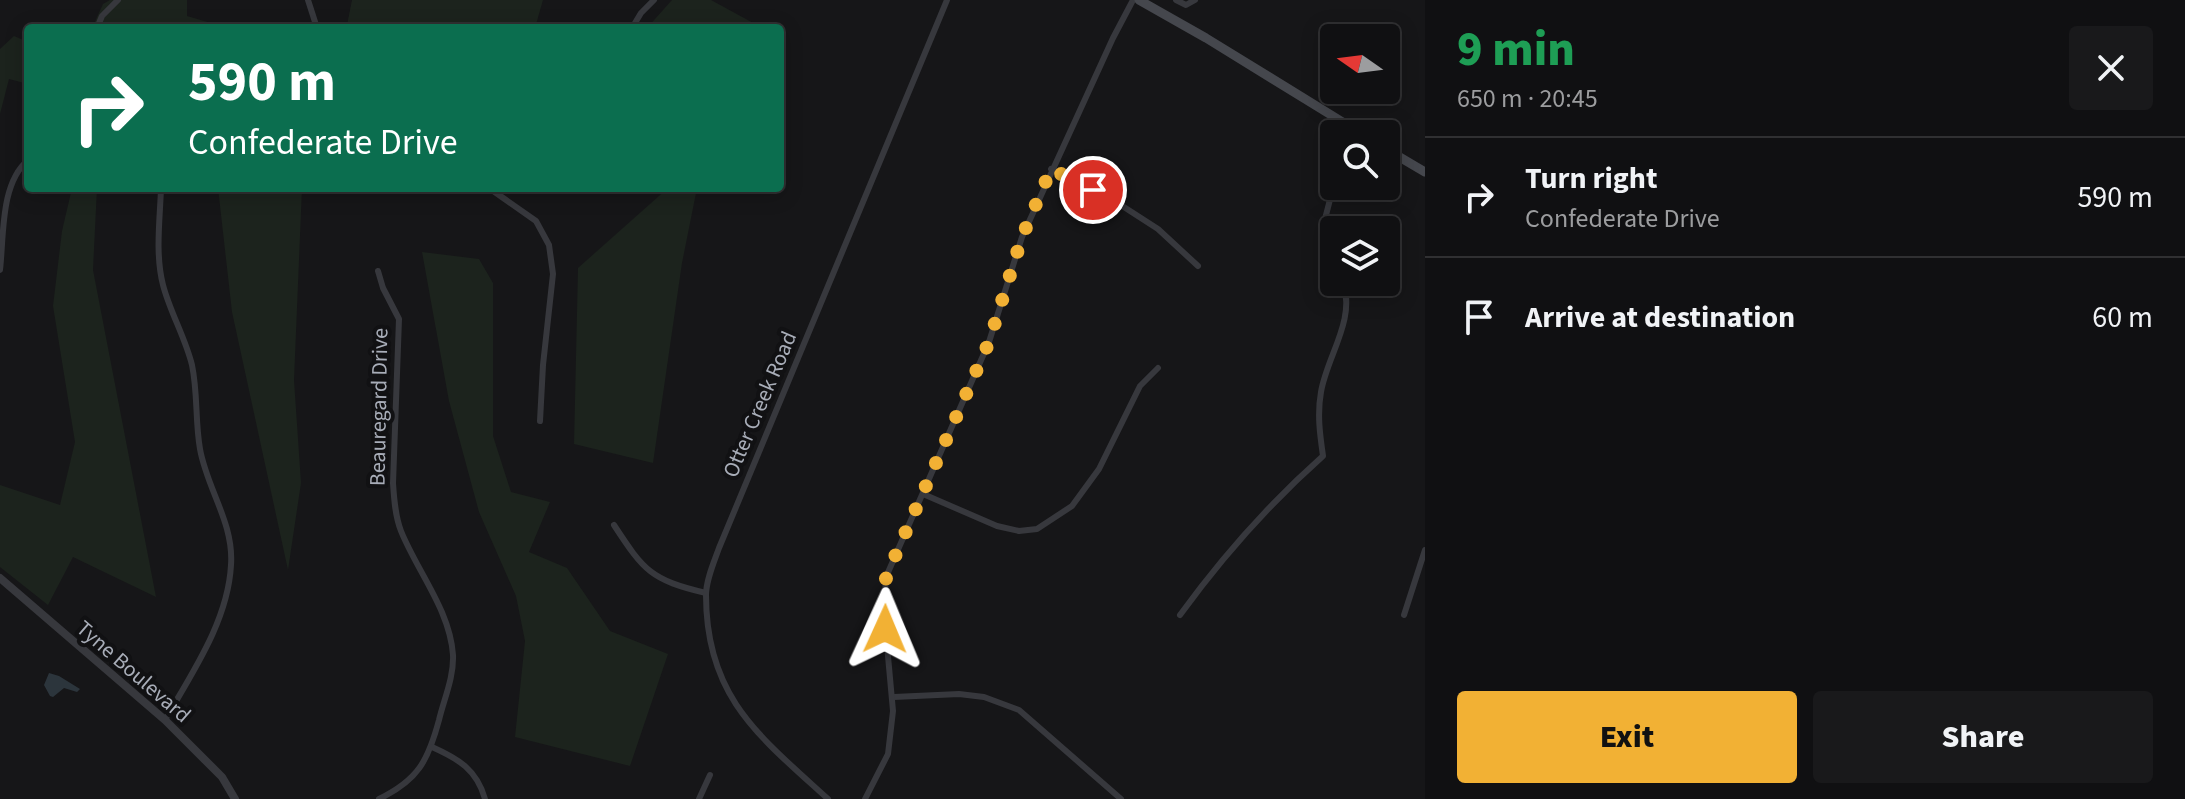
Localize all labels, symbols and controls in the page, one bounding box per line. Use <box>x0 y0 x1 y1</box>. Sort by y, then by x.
text: 9 min <box>1457 16 1575 84</box>
north arrow <box>1320 24 1400 104</box>
map controls <box>1320 24 1400 296</box>
button: close <box>2069 26 2153 110</box>
text: 590 m <box>188 43 336 122</box>
icon: right <box>56 56 160 160</box>
text: 650 m · 20:45 <box>1457 80 1598 117</box>
text: Confederate Drive <box>188 117 458 168</box>
button: search <box>1320 120 1400 200</box>
pin <box>1059 156 1127 224</box>
text: Turn right <box>1525 157 1657 200</box>
icon: arrive <box>1071 168 1115 212</box>
icon: right <box>1457 175 1501 219</box>
text: 590 m <box>2077 176 2153 219</box>
text: Confederate Drive <box>1525 200 1720 237</box>
button: layers <box>1320 216 1400 296</box>
icon: arrive <box>1457 295 1501 339</box>
text: Arrive at destination <box>1525 296 1795 339</box>
text: 60 m <box>2092 296 2153 339</box>
street label: Otter Creek Road <box>715 326 805 482</box>
street label: Beauregard Drive <box>362 328 396 486</box>
position arrow <box>843 587 927 671</box>
street label: Tyne Boulevard <box>69 613 198 731</box>
button: Exit <box>1457 691 1797 783</box>
button: Share <box>1813 691 2153 783</box>

